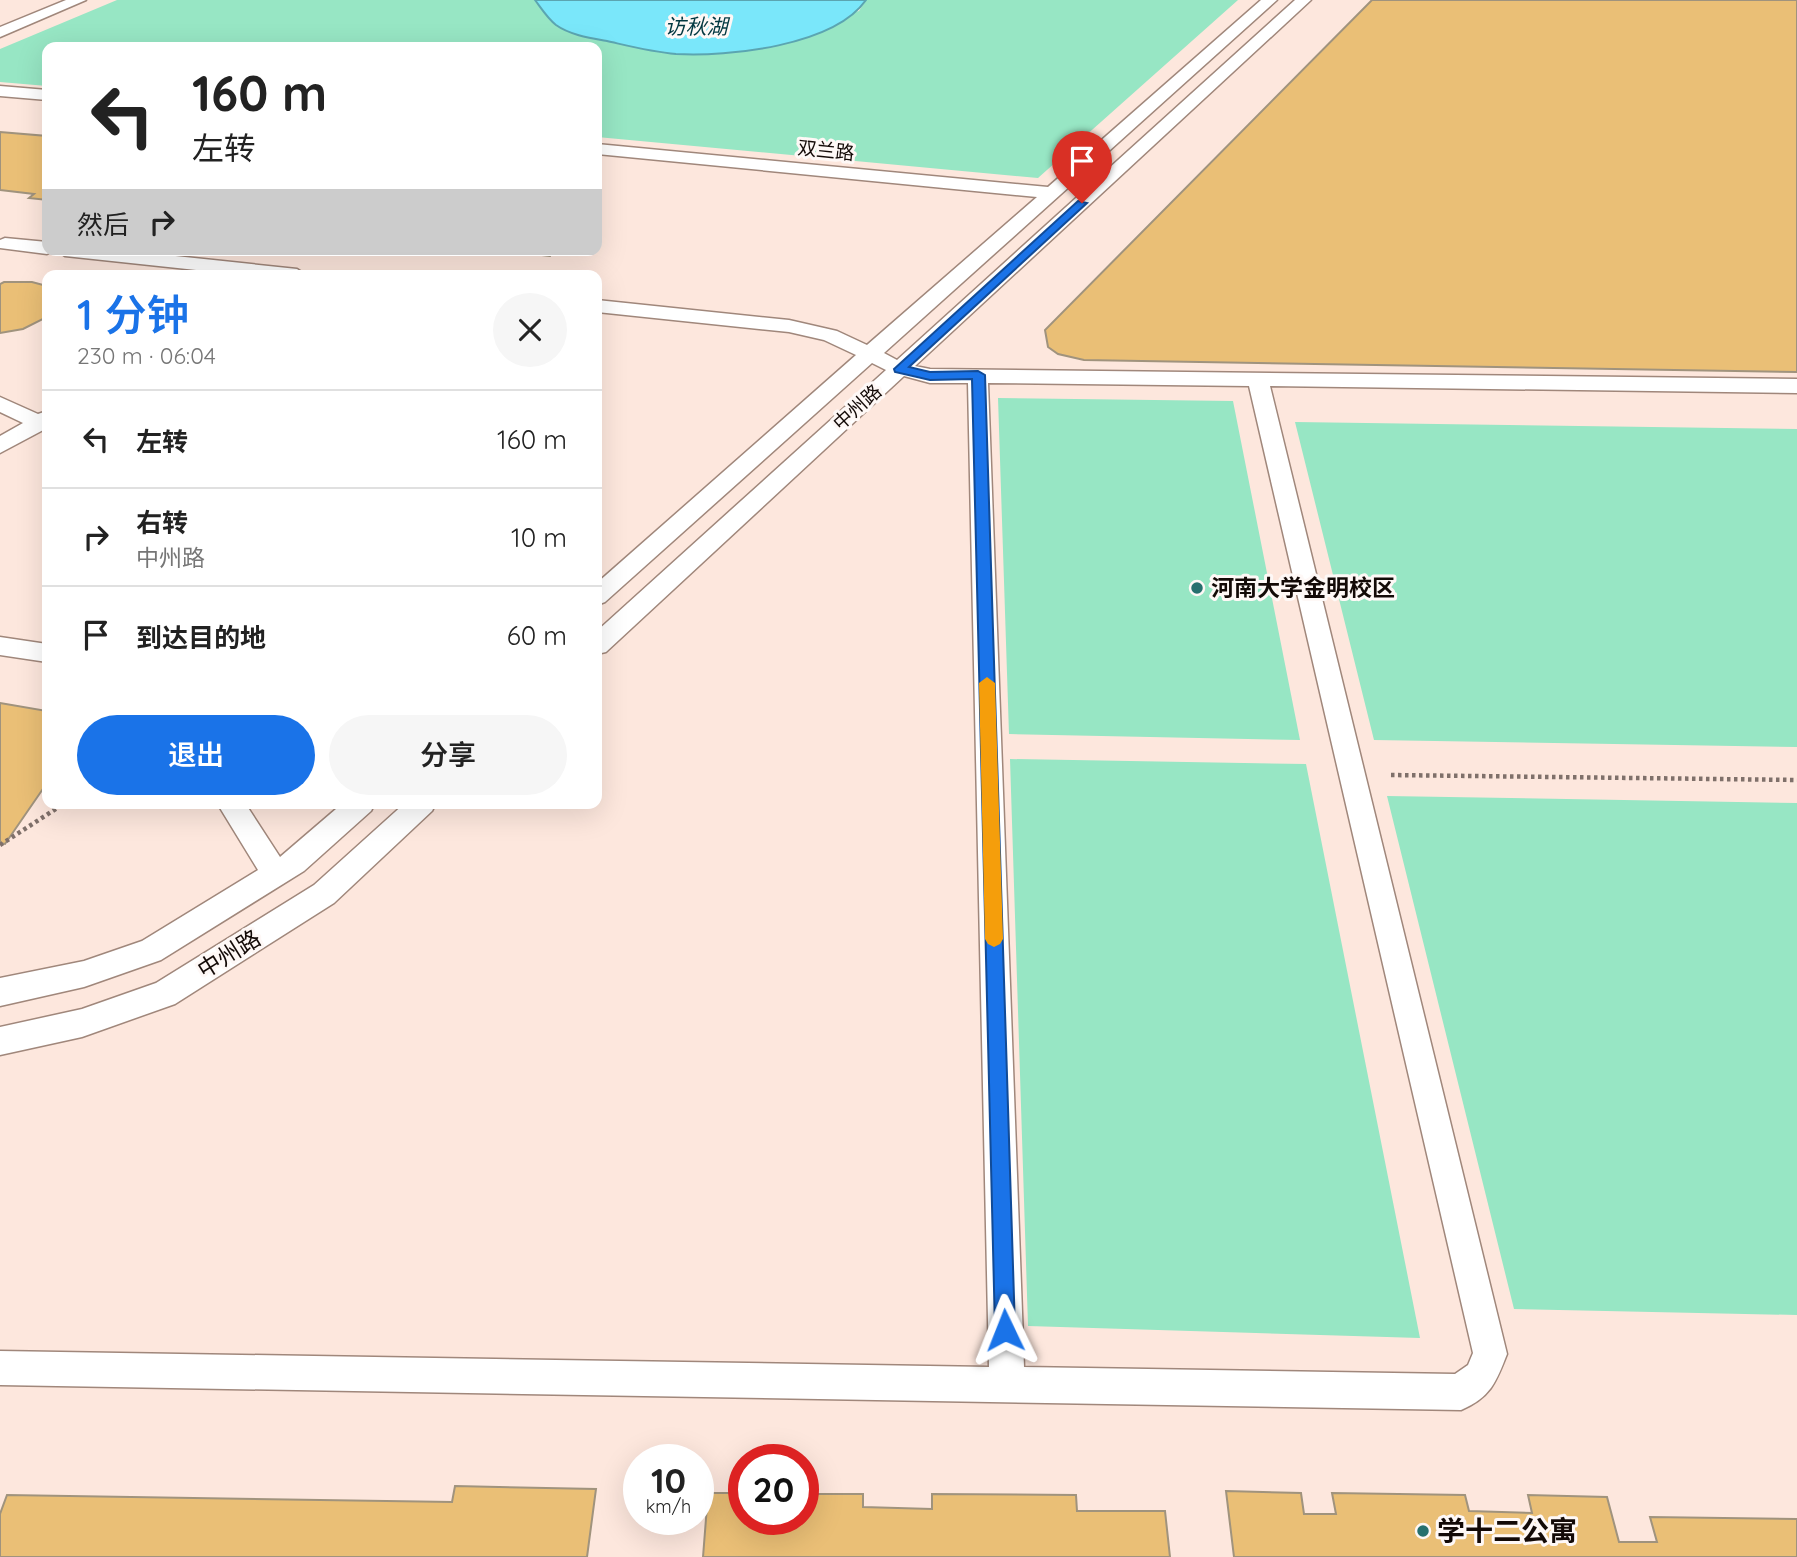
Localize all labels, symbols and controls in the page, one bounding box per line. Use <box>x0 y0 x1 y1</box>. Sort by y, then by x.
water label: 访秋湖 <box>665 13 730 39</box>
text: 160 m <box>192 62 327 123</box>
icon: left <box>77 70 168 161</box>
text: 左转 <box>192 128 256 168</box>
pin <box>1052 131 1112 203</box>
street label: 双兰路 <box>796 135 856 165</box>
icon: arrive <box>1063 142 1101 180</box>
icon: right <box>143 203 181 241</box>
text: 然后 <box>77 208 129 241</box>
text: 1 分钟 <box>77 288 189 341</box>
button: close <box>493 293 567 367</box>
text: 230 m · 06:04 <box>77 341 216 370</box>
street label: 中州路 <box>828 379 886 435</box>
icon: left <box>77 420 115 458</box>
text: 160 m <box>497 423 567 456</box>
text: 左转 <box>136 425 188 458</box>
text: 右转 <box>136 506 188 539</box>
icon: right <box>77 518 115 556</box>
text: 10 m <box>511 521 567 554</box>
text: 中州路 <box>136 543 205 572</box>
place label: 河南大学金明校区 <box>1211 573 1395 602</box>
marker: 河南大学金明校区 <box>1189 580 1205 596</box>
icon: arrive <box>77 616 115 654</box>
text: 60 m <box>507 619 567 652</box>
text: 到达目的地 <box>136 621 266 654</box>
button: 退出 <box>77 715 315 795</box>
button: 分享 <box>329 715 567 795</box>
street label: 中州路 <box>192 923 266 984</box>
position arrow <box>968 1293 1042 1367</box>
speed limit sign: 20 <box>728 1444 819 1535</box>
text: 10 <box>651 1458 686 1502</box>
text: km/h <box>646 1495 691 1518</box>
place label: 学十二公寓 <box>1437 1513 1577 1548</box>
marker: 学十二公寓 <box>1415 1523 1431 1539</box>

